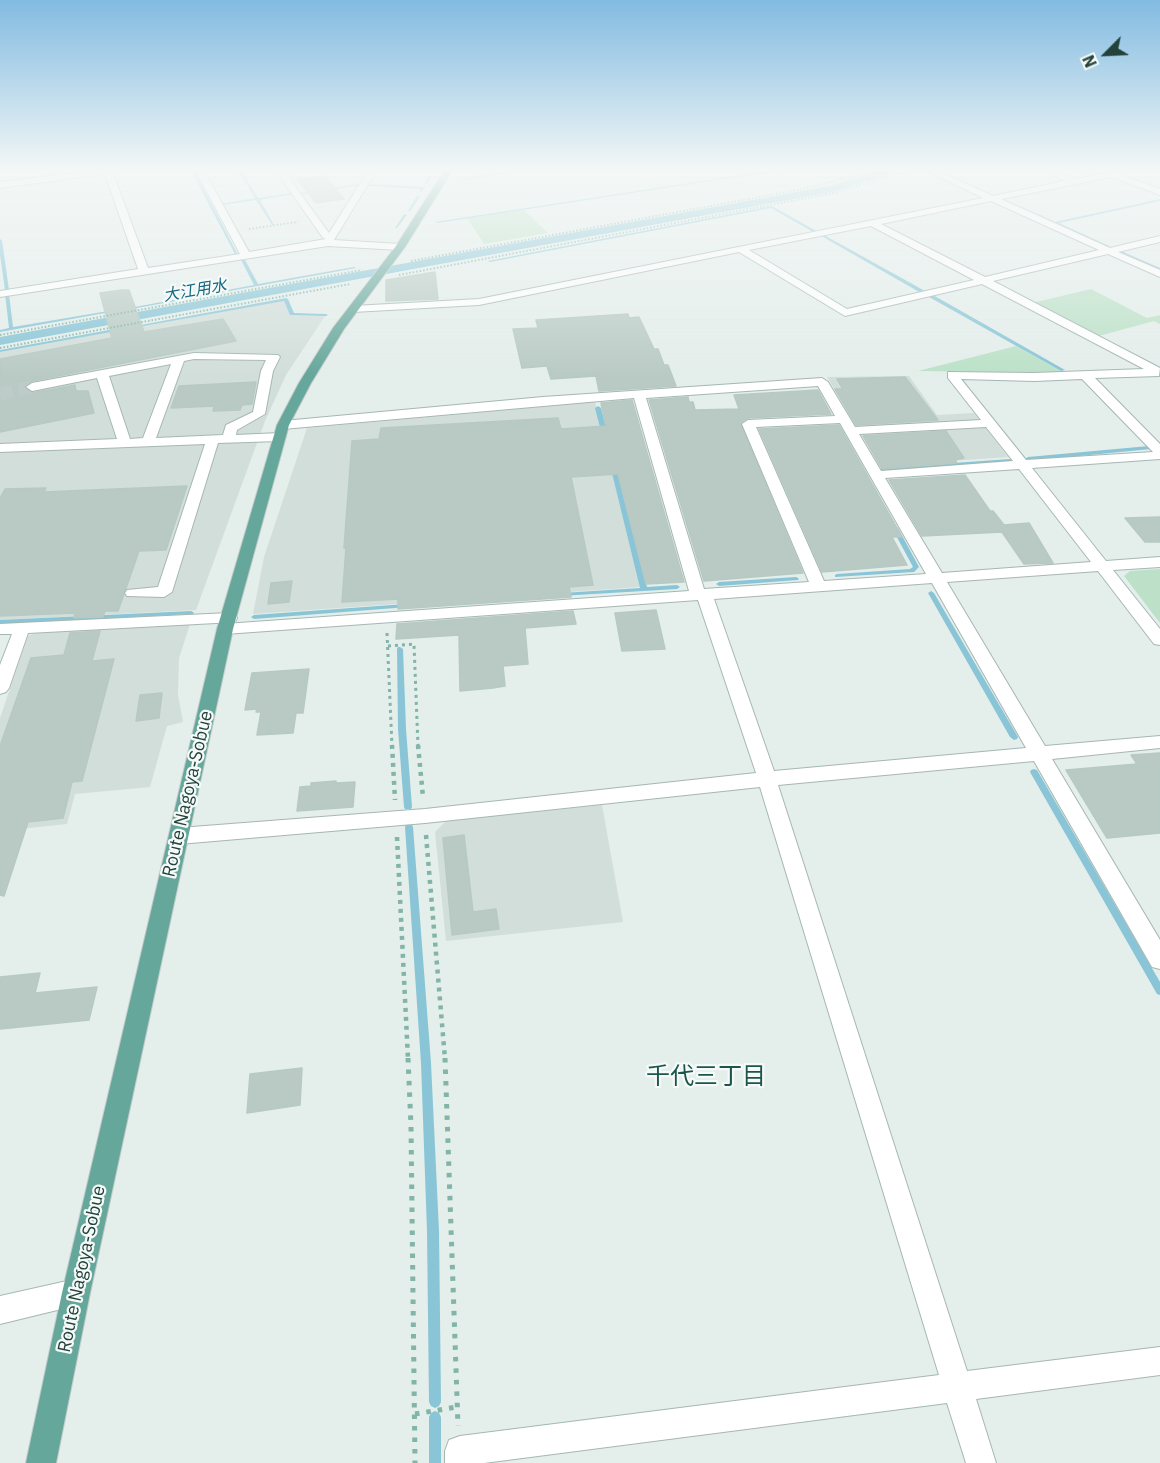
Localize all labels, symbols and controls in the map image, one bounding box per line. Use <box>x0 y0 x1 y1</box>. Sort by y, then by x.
north arrow <box>1076 24 1136 84</box>
text: N <box>1078 52 1101 71</box>
water label: 大江用水 <box>162 276 228 306</box>
street label: Route Nagoya-Sobue <box>158 709 218 879</box>
district label: 千代三丁目 <box>646 1063 766 1091</box>
street label: Route Nagoya-Sobue <box>54 1184 110 1354</box>

